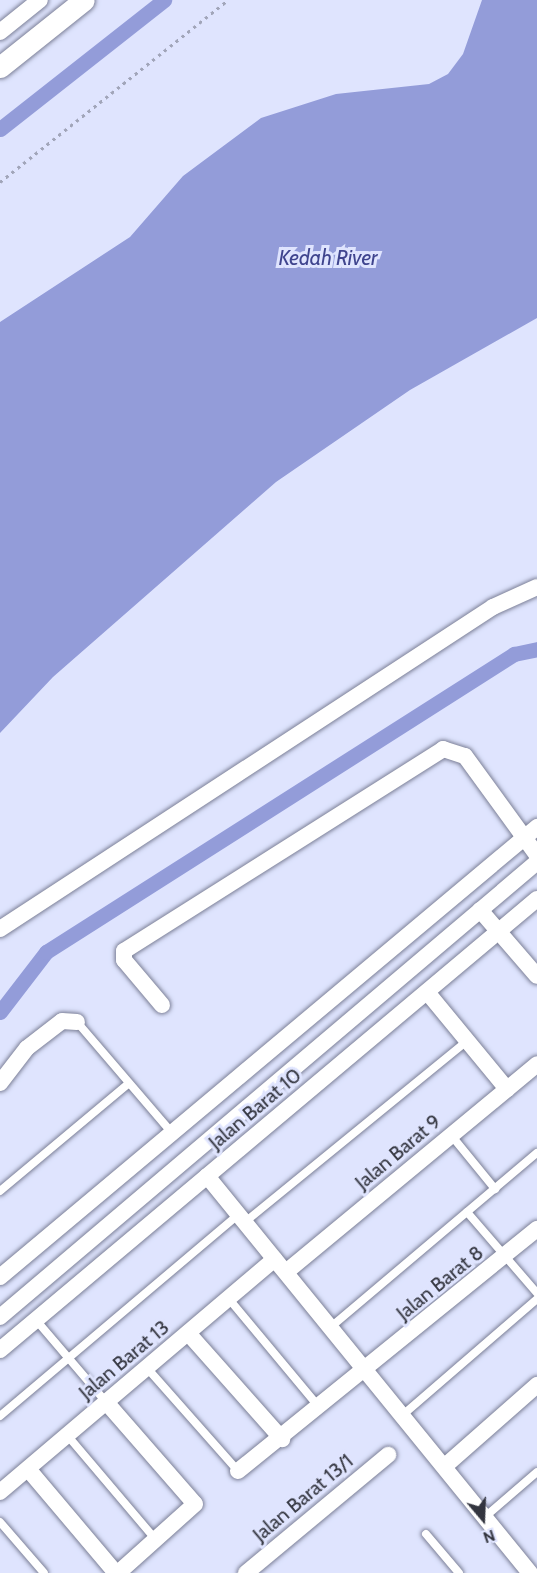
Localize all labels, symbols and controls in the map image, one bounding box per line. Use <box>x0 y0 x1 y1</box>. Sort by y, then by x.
water label: Kedah River <box>279 245 377 271</box>
street label: Jalan Barat 10 <box>204 1063 306 1155</box>
street label: Jalan Barat 9 <box>350 1109 446 1195</box>
street label: Jalan Barat 8 <box>392 1241 488 1325</box>
street label: Jalan Barat 13 <box>74 1315 174 1405</box>
street label: Jalan Barat 13/1 <box>248 1449 358 1547</box>
north arrow <box>453 1489 513 1549</box>
text: N <box>481 1526 497 1547</box>

